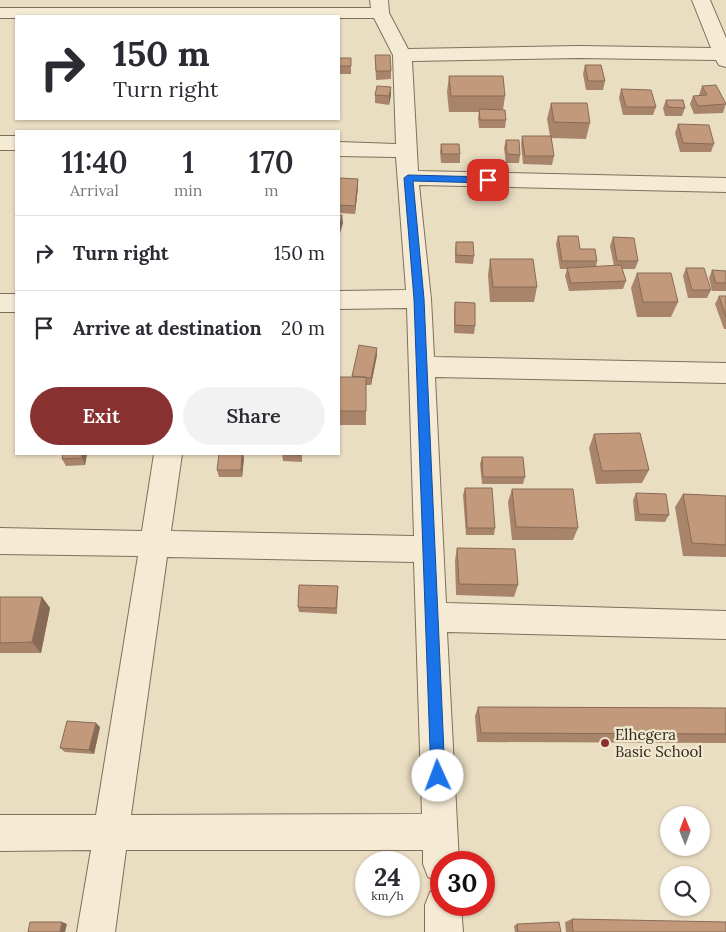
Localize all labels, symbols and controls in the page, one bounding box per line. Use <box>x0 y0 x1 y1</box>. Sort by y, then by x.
text: 150 m <box>113 31 210 76</box>
icon: right <box>30 35 95 100</box>
text: Turn right <box>113 75 218 103</box>
text: 11:40 <box>61 143 128 181</box>
text: 1 <box>182 143 194 181</box>
text: 170 <box>249 143 294 181</box>
pin <box>467 159 509 201</box>
icon: arrive <box>474 166 502 194</box>
text: Arrival <box>70 180 119 200</box>
text: min <box>174 180 203 200</box>
text: m <box>264 180 278 200</box>
icon: right <box>30 239 58 267</box>
text: Turn right <box>73 241 169 265</box>
text: 150 m <box>274 241 325 265</box>
icon: arrive <box>30 314 58 342</box>
text: Arrive at destination <box>73 316 262 340</box>
text: 20 m <box>281 316 325 340</box>
button: Exit <box>30 387 173 445</box>
button: Share <box>183 387 325 445</box>
place label: Elhegera Basic School <box>615 725 702 761</box>
marker: Elhegera Basic School <box>599 737 611 749</box>
position arrow <box>411 749 463 801</box>
north arrow <box>660 806 710 856</box>
map controls <box>660 806 710 916</box>
speed limit sign: 30 <box>430 851 495 916</box>
text: 24 <box>374 861 401 893</box>
button: search <box>660 866 710 916</box>
text: km/h <box>371 888 404 903</box>

